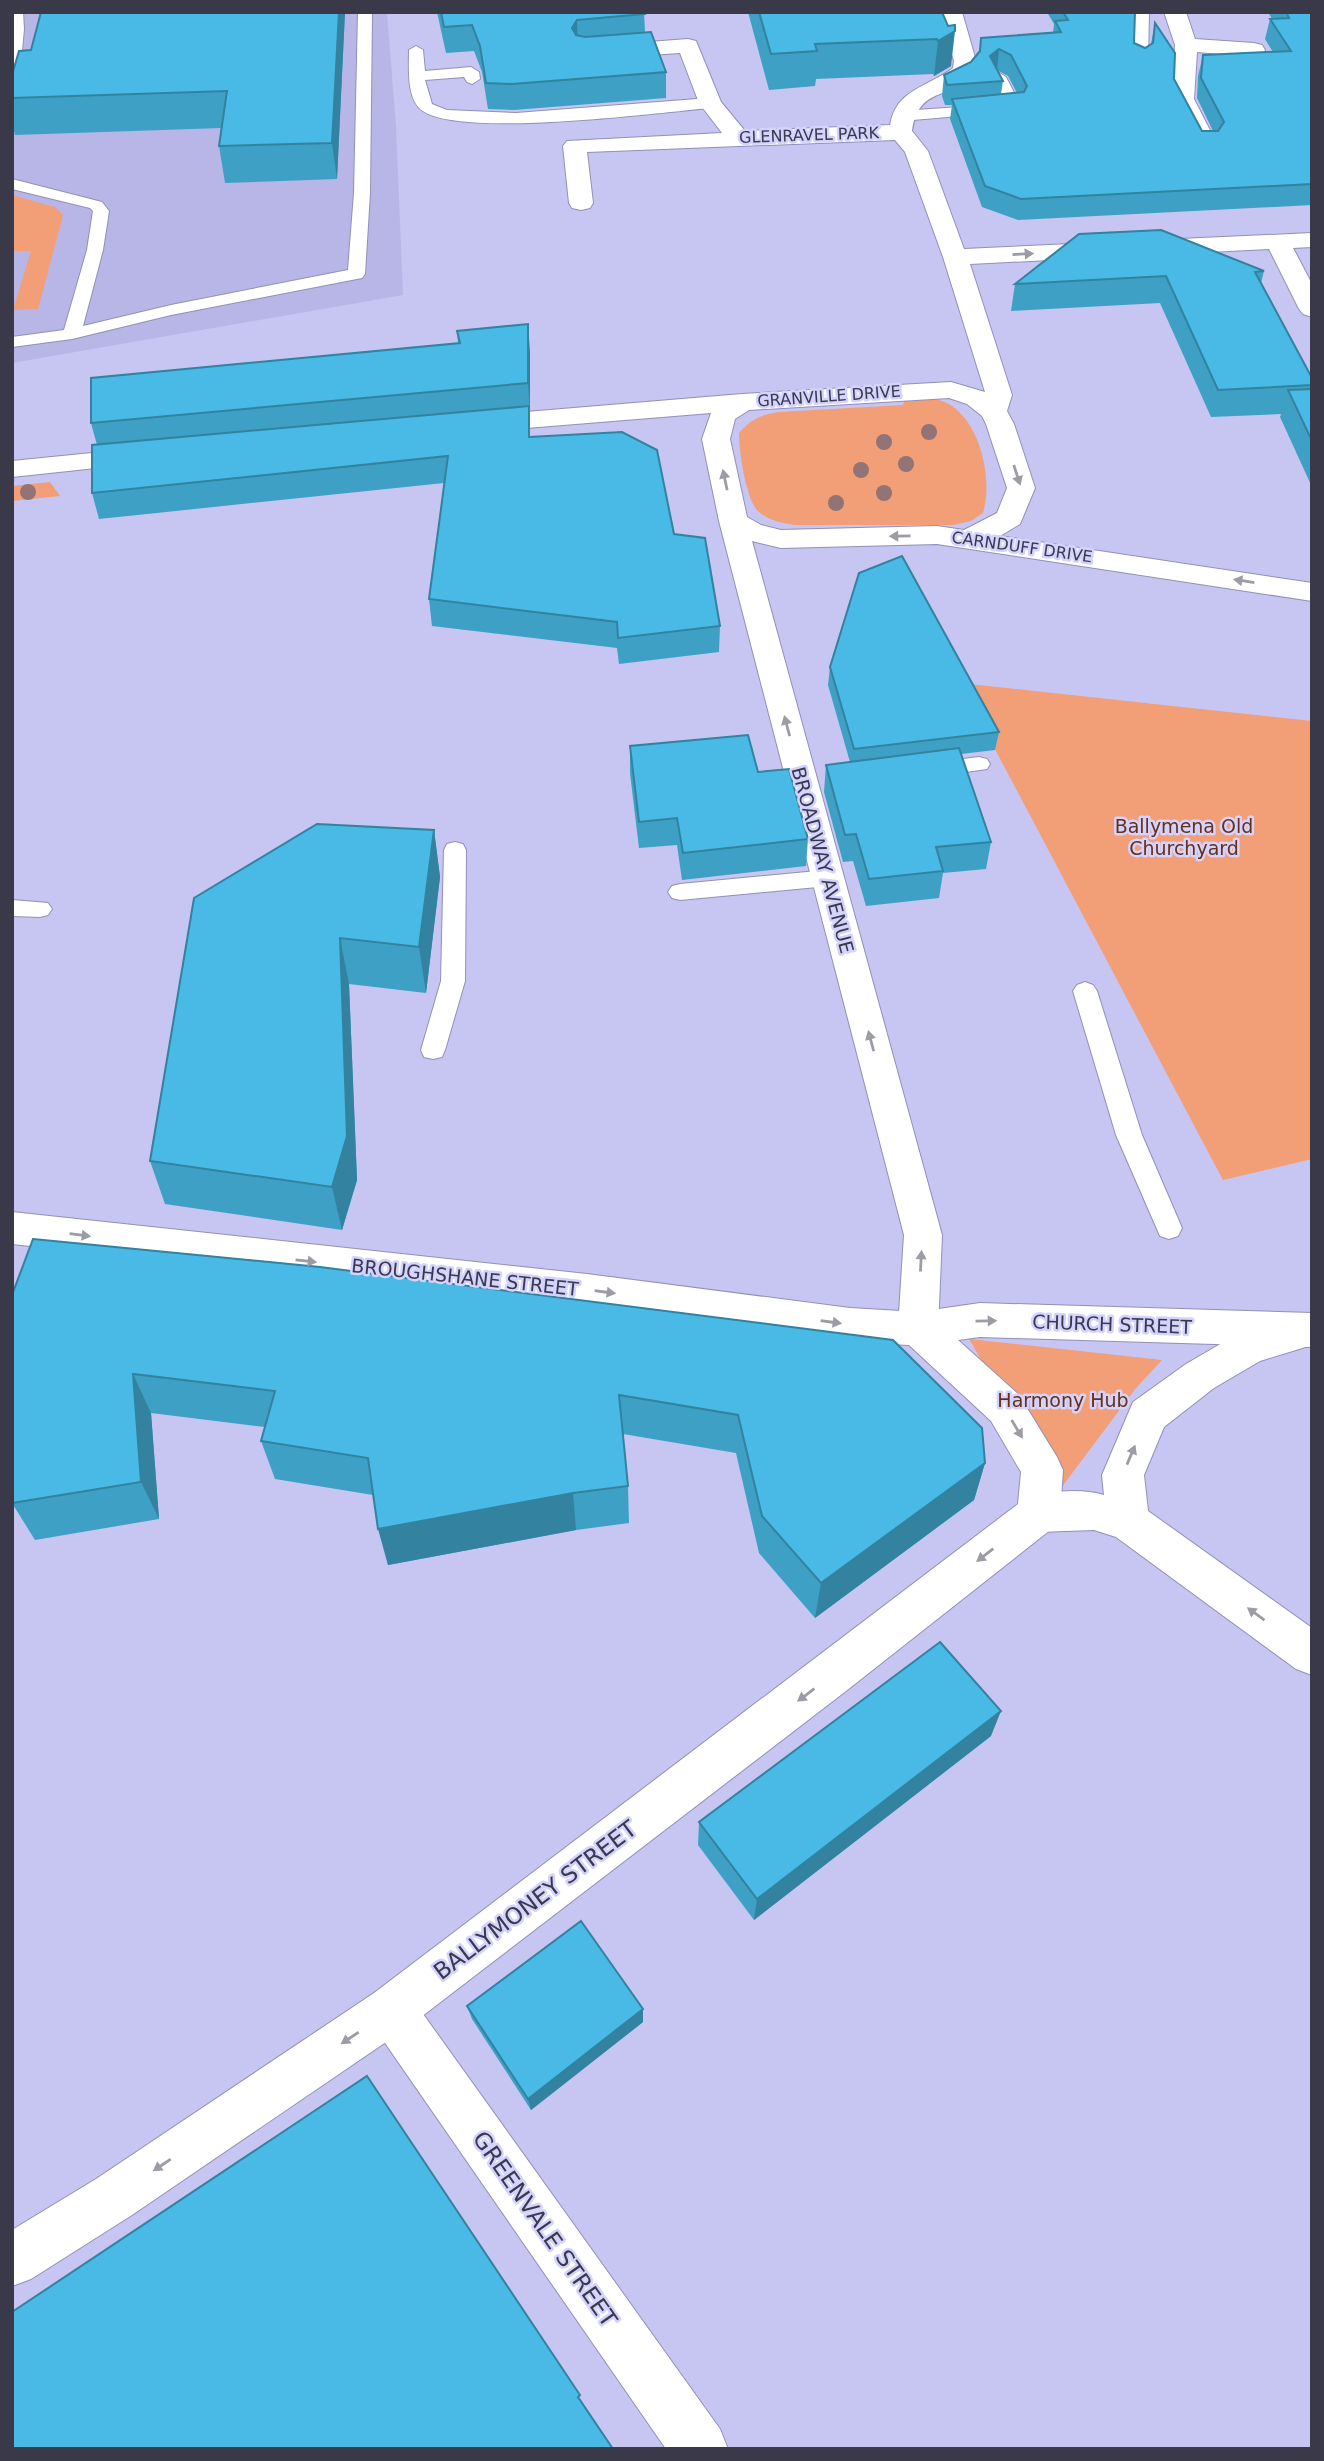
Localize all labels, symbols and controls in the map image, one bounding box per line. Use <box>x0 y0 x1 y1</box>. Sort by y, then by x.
street label: GLENRAVEL PARK <box>739 123 880 147</box>
one-way arrow <box>1013 248 1035 259</box>
street label: GRANVILLE DRIVE <box>757 382 901 410</box>
one-way arrow <box>1012 464 1023 485</box>
one-way arrow <box>719 469 730 491</box>
street label: CARNDUFF DRIVE <box>950 528 1094 566</box>
one-way arrow <box>889 530 911 541</box>
one-way arrow <box>1233 575 1255 586</box>
one-way arrow <box>781 715 792 737</box>
street label: BROADWAY AVENUE <box>787 764 859 956</box>
park label: Ballymena Old Churchyard <box>1115 815 1253 859</box>
one-way arrow <box>865 1029 876 1051</box>
one-way arrow <box>69 1230 91 1241</box>
one-way arrow <box>916 1250 927 1272</box>
street label: BROUGHSHANE STREET <box>350 1254 580 1300</box>
one-way arrow <box>295 1255 317 1266</box>
one-way arrow <box>595 1287 617 1298</box>
street label: CHURCH STREET <box>1032 1310 1193 1338</box>
one-way arrow <box>975 1315 997 1327</box>
one-way arrow <box>820 1317 842 1328</box>
park label: Harmony Hub <box>997 1389 1129 1411</box>
one-way arrow <box>1011 1420 1024 1439</box>
one-way arrow <box>1125 1445 1137 1465</box>
one-way arrow <box>977 1547 995 1562</box>
one-way arrow <box>1247 1607 1265 1621</box>
one-way arrow <box>797 1687 815 1701</box>
street label: BALLYMONEY STREET <box>429 1815 642 1985</box>
one-way arrow <box>340 2031 360 2044</box>
street label: GREENVALE STREET <box>468 2126 623 2332</box>
one-way arrow <box>152 2158 171 2171</box>

